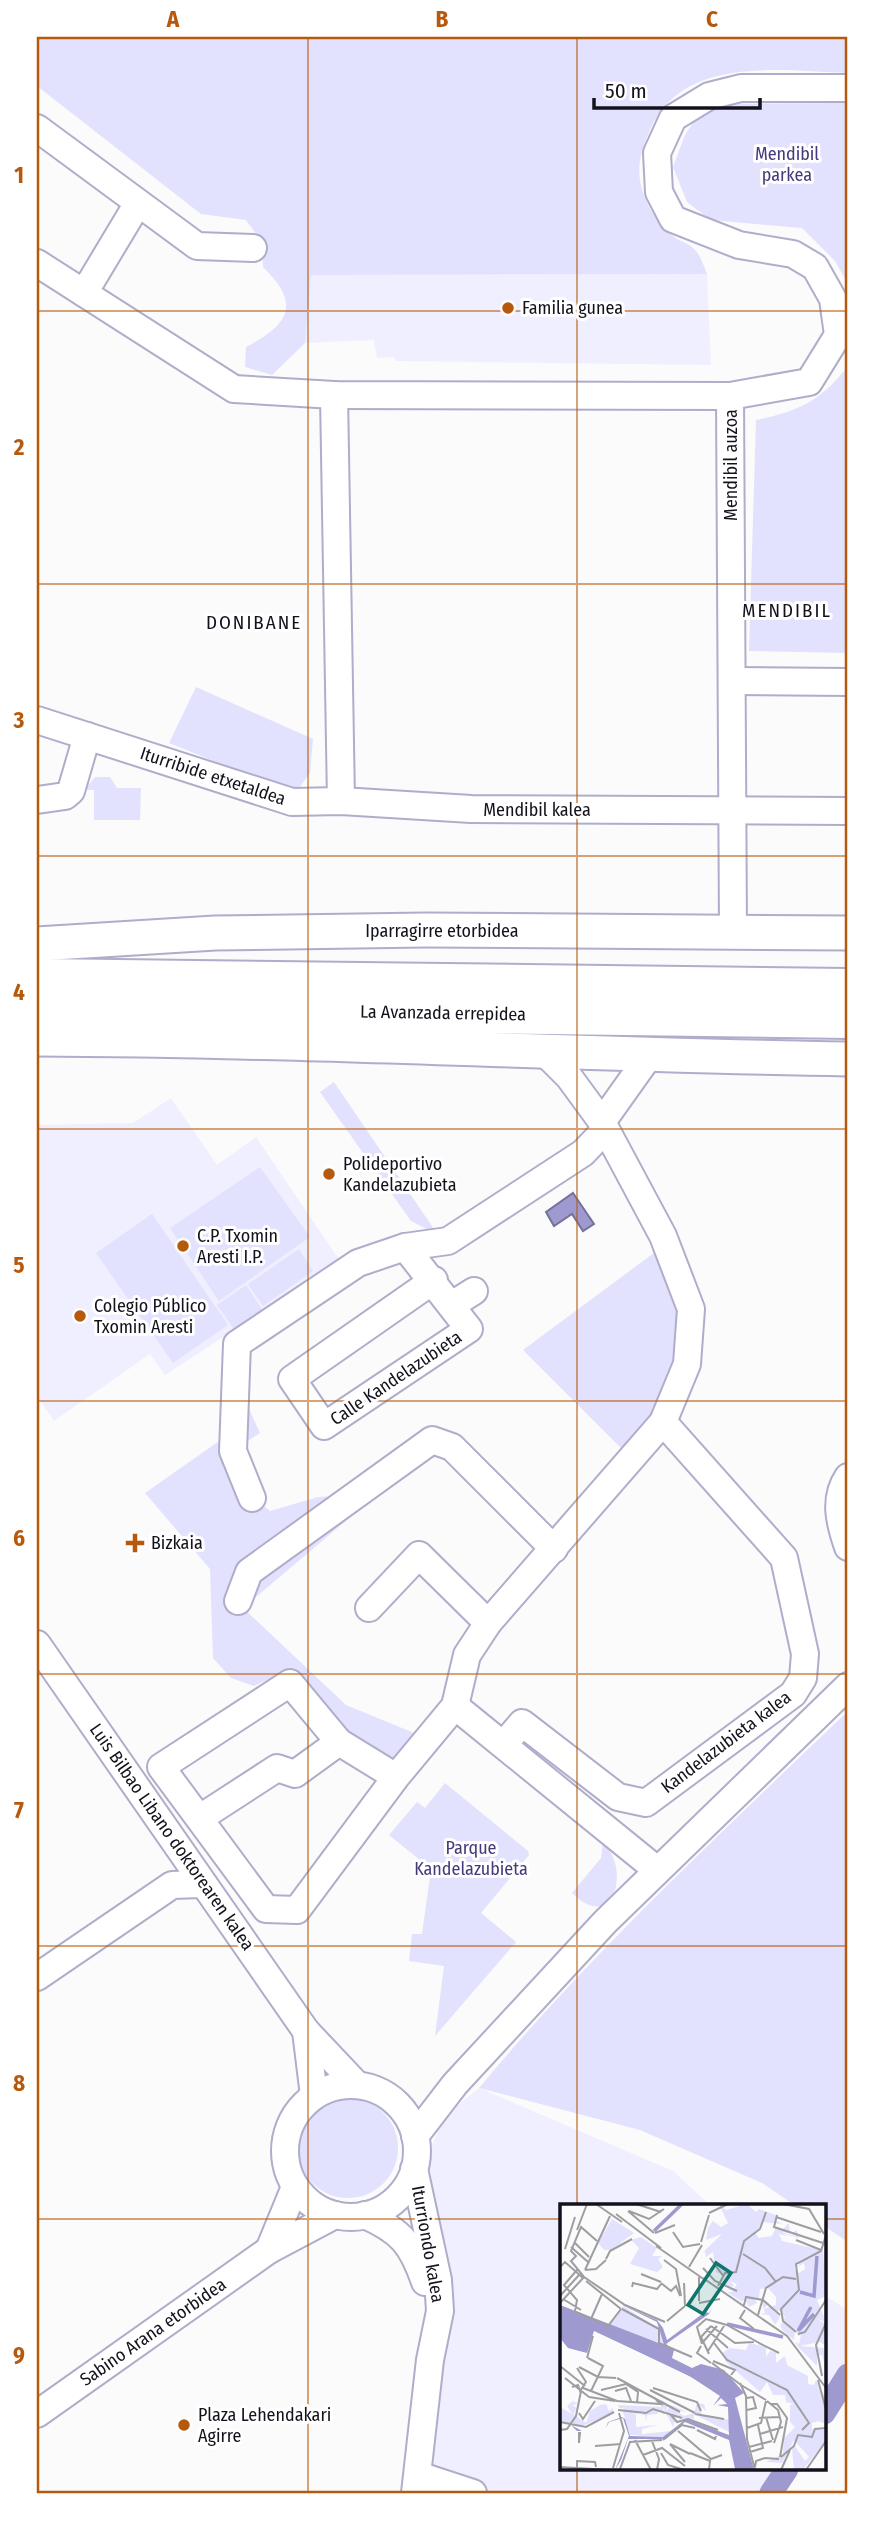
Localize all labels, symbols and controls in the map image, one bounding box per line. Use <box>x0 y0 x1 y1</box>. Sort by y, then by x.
text: A <box>166 5 180 33</box>
text: B <box>436 5 449 33</box>
text: C <box>706 5 718 33</box>
scale bar <box>594 66 761 110</box>
text: 50 m <box>605 78 647 104</box>
park label: Mendibil parkea <box>755 143 819 186</box>
text: 1 <box>14 161 24 189</box>
place label: Familia gunea <box>522 297 623 319</box>
marker: Familia gunea <box>500 300 516 316</box>
street label: Mendibil auzoa <box>720 409 742 521</box>
text: 2 <box>13 433 25 461</box>
district label: MENDIBIL <box>742 599 832 622</box>
district label: DONIBANE <box>206 611 302 634</box>
text: 3 <box>13 706 25 734</box>
street label: Iturribide etxetaldea <box>137 742 289 810</box>
street label: Mendibil kalea <box>483 799 591 821</box>
street label: Iparragirre etorbidea <box>365 920 519 942</box>
text: 4 <box>13 978 25 1006</box>
street label: La Avanzada errepidea <box>360 1001 526 1025</box>
place label: Polideportivo Kandelazubieta <box>343 1153 457 1196</box>
marker: Polideportivo Kandelazubieta <box>321 1166 337 1182</box>
place label: C.P. Txomin Aresti I.P. <box>197 1225 278 1268</box>
marker: C.P. Txomin Aresti I.P. <box>175 1238 191 1254</box>
text: 5 <box>13 1251 25 1279</box>
place label: Colegio Público Txomin Aresti <box>94 1295 207 1338</box>
marker: Colegio Público Txomin Aresti <box>72 1308 88 1324</box>
street label: Calle Kandelazubieta <box>326 1326 466 1430</box>
text: 6 <box>13 1524 25 1552</box>
place label: Bizkaia <box>151 1532 203 1554</box>
marker: Bizkaia <box>125 1533 145 1553</box>
street label: Kandelazubieta kalea <box>657 1686 795 1798</box>
street label: Luis Bilbao Libano doktorearen kalea <box>85 1719 259 1955</box>
text: 7 <box>14 1796 24 1824</box>
park label: Parque Kandelazubieta <box>414 1837 528 1880</box>
text: 8 <box>13 2069 25 2097</box>
street label: Iturriondo kalea <box>407 2184 449 2304</box>
inset map <box>560 2204 826 2470</box>
street label: Sabino Arana etorbidea <box>76 2273 230 2391</box>
text: 9 <box>13 2341 25 2369</box>
place label: Plaza Lehendakari Agirre <box>198 2404 331 2447</box>
marker: Plaza Lehendakari Agirre <box>176 2417 192 2433</box>

